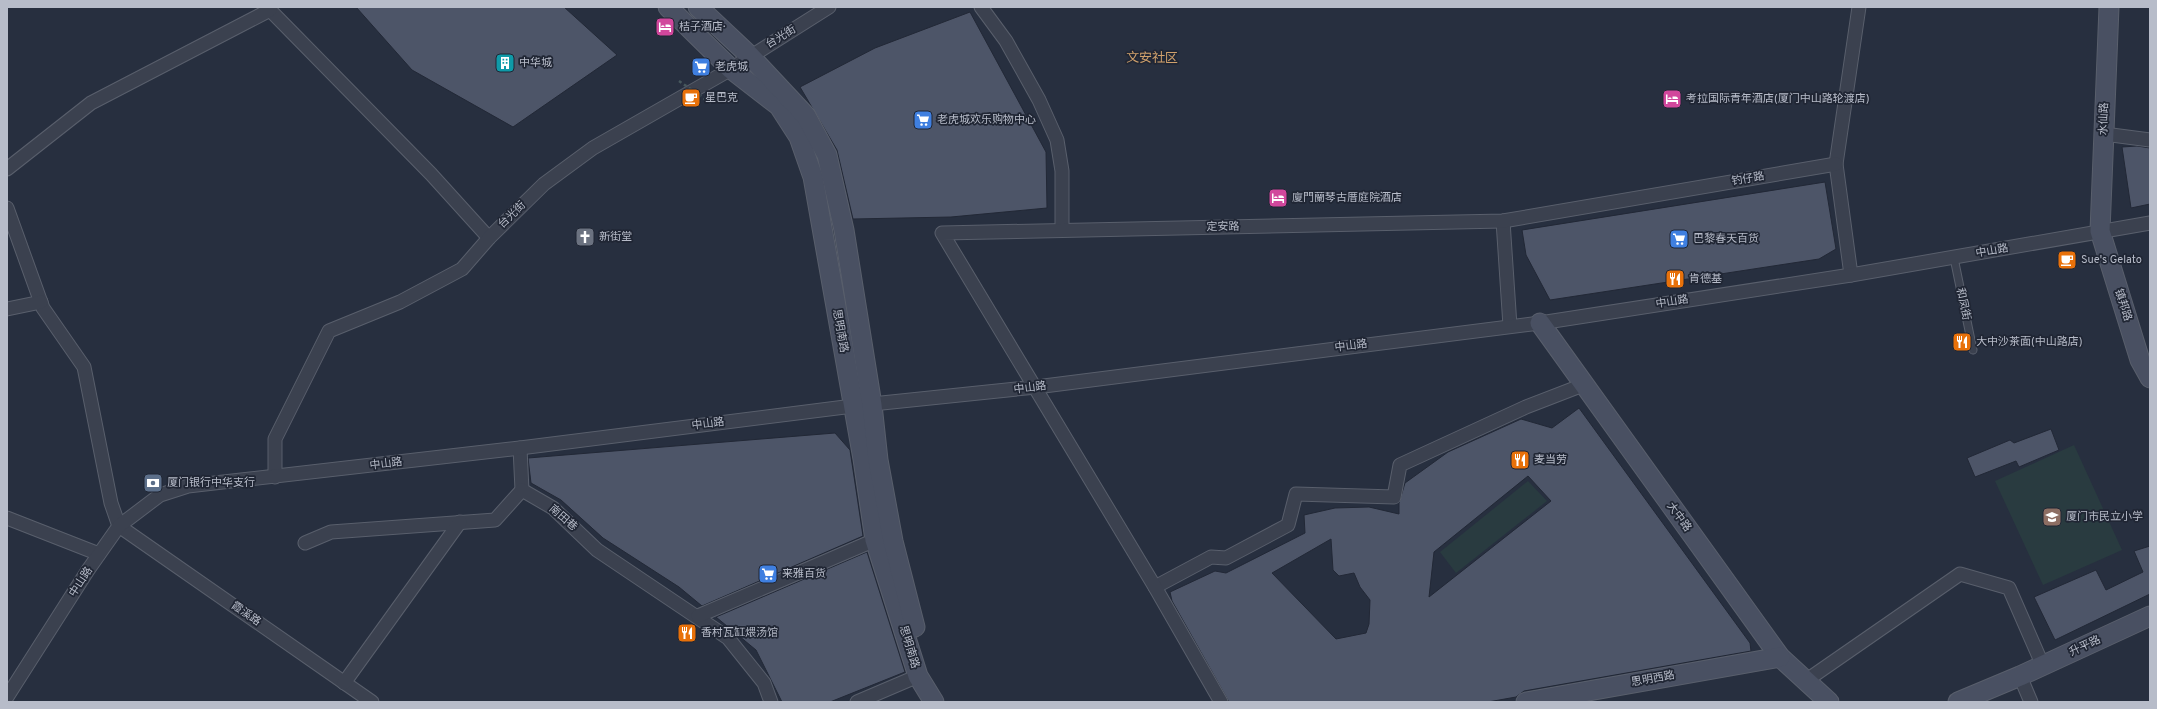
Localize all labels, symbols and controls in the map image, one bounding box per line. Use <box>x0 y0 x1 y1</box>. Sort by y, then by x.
hotel icon: 桔子酒店· <box>654 16 676 38</box>
place label: 桔子酒店· <box>679 20 725 34</box>
street label: 台光街 <box>763 22 799 52</box>
district label: 文安社区 <box>1126 50 1178 67</box>
building icon: 中华城 <box>494 52 516 74</box>
place label: 中华城 <box>519 56 552 70</box>
supermarket icon: 老虎城 <box>690 56 712 78</box>
place label: 老虎城 <box>715 60 748 74</box>
cafe icon: 星巴克 <box>680 87 702 109</box>
hotel icon: 考拉国际青年酒店(厦门中山路轮渡店) <box>1661 88 1683 110</box>
place label: 星巴克 <box>705 91 738 105</box>
place label: 考拉国际青年酒店(厦门中山路轮渡店) <box>1686 92 1870 106</box>
street label: 水仙路 <box>2096 102 2112 136</box>
supermarket icon: 老虎城欢乐购物中心 <box>912 109 934 131</box>
place label: 老虎城欢乐购物中心 <box>937 113 1036 127</box>
street label: 钓仔路 <box>1731 169 1765 189</box>
hotel icon: 廈門蘭琴古厝庭院酒店 <box>1267 187 1289 209</box>
place label: 廈門蘭琴古厝庭院酒店 <box>1292 191 1402 205</box>
street label: 台光街 <box>495 199 529 231</box>
street label: 定安路 <box>1206 220 1240 234</box>
church icon: 新街堂 <box>574 226 596 248</box>
supermarket icon: 巴黎春天百货 <box>1668 228 1690 250</box>
place label: 新街堂 <box>599 230 632 244</box>
place label: 巴黎春天百货 <box>1693 232 1759 246</box>
street label: 中山路 <box>1975 241 2009 261</box>
cafe icon: Sue's Gelato <box>2056 249 2078 271</box>
place label: Sue's Gelato <box>2081 253 2142 267</box>
restaurant icon: 肯德基 <box>1664 268 1686 290</box>
place label: 肯德基 <box>1689 272 1722 286</box>
street label: 和凤街 <box>1953 286 1973 322</box>
street label: 镇邦路 <box>2111 287 2135 323</box>
street label: 中山路 <box>1655 293 1689 311</box>
street label: 思明南路 <box>829 308 851 354</box>
restaurant icon: 大中沙茶面(中山路店) <box>1951 331 1973 353</box>
place label: 大中沙茶面(中山路店) <box>1976 335 2083 349</box>
street label: 中山路 <box>1334 337 1368 355</box>
street label: 中山路 <box>1013 379 1047 397</box>
street label: 中山路 <box>691 415 725 433</box>
restaurant icon: 麦当劳 <box>1509 449 1531 471</box>
place label: 麦当劳 <box>1534 453 1567 467</box>
street label: 中山路 <box>369 455 403 473</box>
bank icon: 厦门银行中华支行 <box>142 472 164 494</box>
place label: 厦门银行中华支行 <box>167 476 255 490</box>
street label: 大中路 <box>1664 500 1694 534</box>
street label: 南田巷 <box>546 502 580 534</box>
school or university icon: 厦门市民立小学 <box>2041 506 2063 528</box>
place label: 厦门市民立小学 <box>2066 510 2143 524</box>
supermarket icon: 来雅百货 <box>757 563 779 585</box>
street label: 中山路 <box>66 564 96 600</box>
place label: 来雅百货 <box>782 567 826 581</box>
street label: 霞溪路 <box>228 599 264 629</box>
restaurant icon: 香村瓦缸煨汤馆 <box>676 622 698 644</box>
street label: 思明南路 <box>896 624 922 670</box>
place label: 香村瓦缸煨汤馆 <box>701 626 778 640</box>
street label: 升平路 <box>2067 633 2103 659</box>
street label: 思明西路 <box>1630 668 1676 690</box>

